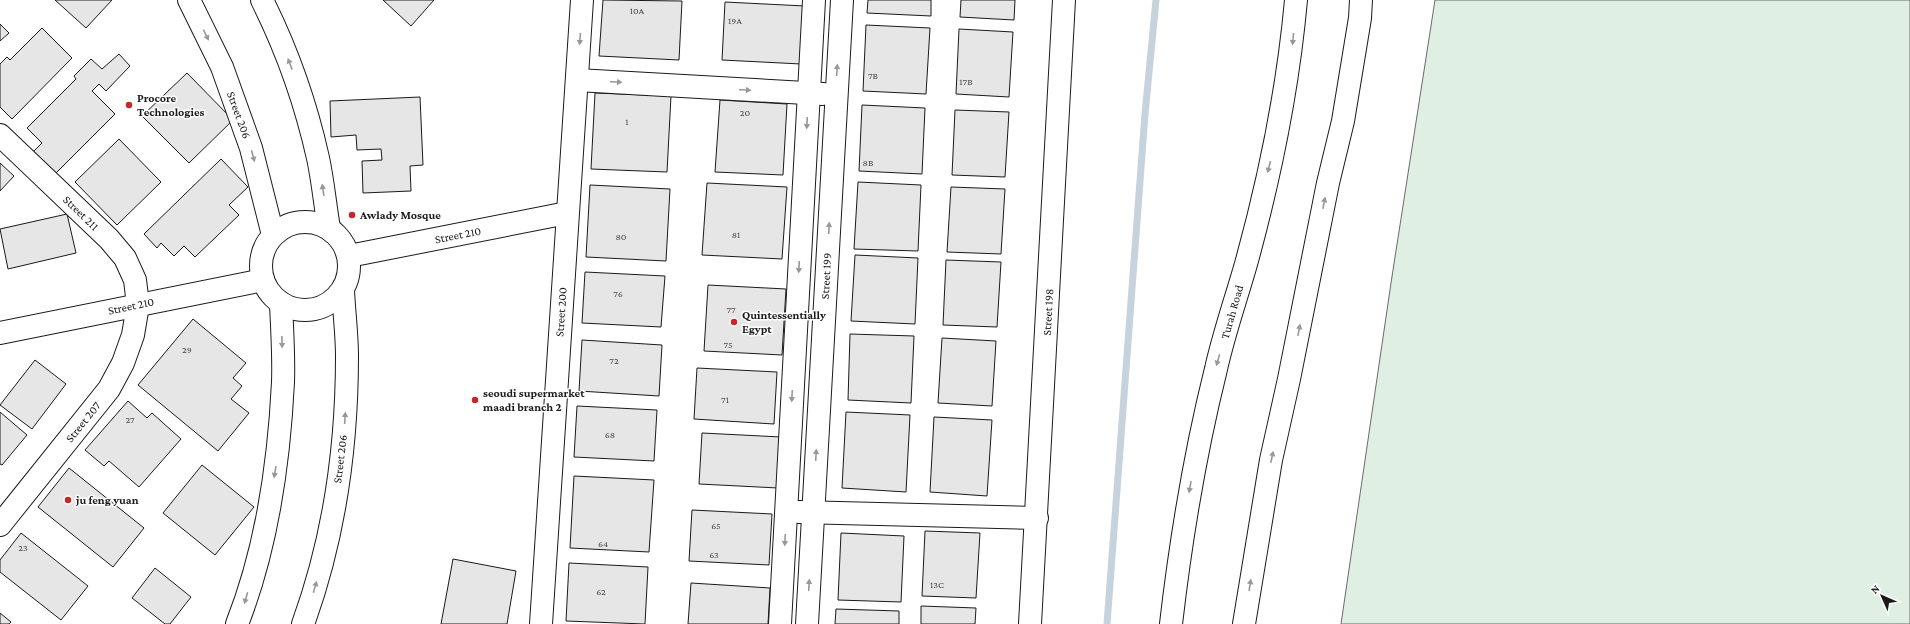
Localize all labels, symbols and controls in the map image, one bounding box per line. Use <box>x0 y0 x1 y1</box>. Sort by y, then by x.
house number: 10A <box>630 5 645 16</box>
house number: 19A <box>728 15 742 26</box>
one-way arrow <box>203 29 209 41</box>
one-way arrow <box>576 33 583 45</box>
one-way arrow <box>1289 33 1296 45</box>
one-way arrow <box>286 58 292 70</box>
one-way arrow <box>834 64 841 76</box>
house number: 7B <box>868 70 879 81</box>
house number: 17B <box>959 76 973 87</box>
one-way arrow <box>610 79 622 86</box>
one-way arrow <box>739 86 751 93</box>
street label: Street 206 <box>224 90 254 140</box>
place label: Procore Technologies <box>137 91 204 119</box>
marker: Procore Technologies <box>124 100 134 110</box>
house number: 20 <box>740 107 751 118</box>
house number: 1 <box>625 116 629 127</box>
one-way arrow <box>804 117 810 130</box>
one-way arrow <box>250 150 256 162</box>
house number: 8B <box>863 157 874 168</box>
one-way arrow <box>1266 160 1272 173</box>
one-way arrow <box>320 183 326 196</box>
street label: Street 211 <box>60 193 102 233</box>
one-way arrow <box>1321 197 1327 209</box>
place label: Awlady Mosque <box>359 208 441 222</box>
marker: Awlady Mosque <box>347 210 357 220</box>
one-way arrow <box>825 222 832 234</box>
street label: Street 210 <box>434 224 483 246</box>
house number: 81 <box>732 229 740 240</box>
house number: 80 <box>615 231 627 242</box>
street label: Street 199 <box>818 252 834 300</box>
one-way arrow <box>796 261 803 273</box>
street label: Turah Road <box>1218 283 1247 341</box>
street label: Street 200 <box>552 287 570 337</box>
house number: 76 <box>613 288 623 299</box>
street label: Street 198 <box>1040 288 1056 336</box>
street label: Street 210 <box>107 294 156 318</box>
house number: 77 <box>726 304 736 315</box>
place label: Quintessentially Egypt <box>742 308 826 336</box>
marker: Quintessentially Egypt <box>729 317 739 327</box>
one-way arrow <box>1296 324 1302 336</box>
one-way arrow <box>279 336 285 349</box>
house number: 75 <box>723 339 733 350</box>
house number: 29 <box>182 344 192 355</box>
one-way arrow <box>1215 354 1221 366</box>
house number: 72 <box>609 355 619 366</box>
place label: seoudi supermarket maadi branch 2 <box>483 386 585 414</box>
one-way arrow <box>789 390 796 402</box>
house number: 71 <box>721 394 729 405</box>
marker: seoudi supermarket maadi branch 2 <box>470 395 480 405</box>
street label: Street 207 <box>62 399 104 445</box>
one-way arrow <box>341 412 348 424</box>
house number: 27 <box>125 414 135 425</box>
house number: 68 <box>605 429 615 440</box>
street label: Street 206 <box>330 434 350 484</box>
one-way arrow <box>813 449 820 461</box>
one-way arrow <box>1269 451 1275 464</box>
one-way arrow <box>272 466 278 478</box>
one-way arrow <box>1187 481 1193 493</box>
place label: ju feng yuan <box>75 493 139 507</box>
marker: ju feng yuan <box>63 495 73 505</box>
house number: 65 <box>711 520 721 531</box>
one-way arrow <box>781 534 788 546</box>
house number: 64 <box>598 538 608 549</box>
house number: 23 <box>18 542 28 553</box>
house number: 63 <box>709 549 719 560</box>
north arrow <box>1862 576 1902 616</box>
one-way arrow <box>806 578 812 591</box>
house number: 13C <box>930 579 944 590</box>
one-way arrow <box>1247 579 1253 592</box>
one-way arrow <box>312 581 318 593</box>
text: N <box>1868 582 1882 596</box>
house number: 62 <box>596 586 606 597</box>
one-way arrow <box>243 593 249 605</box>

